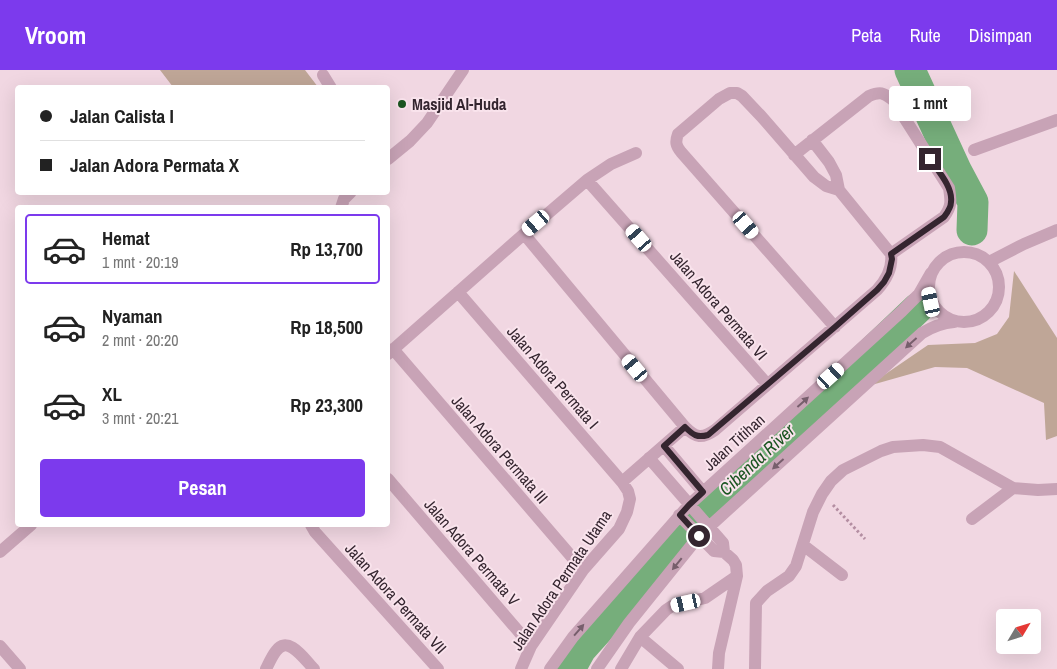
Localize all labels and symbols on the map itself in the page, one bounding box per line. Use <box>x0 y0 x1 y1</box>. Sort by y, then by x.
callout: 1 mnt <box>889 87 971 122</box>
place label: Masjid Al-Huda <box>412 93 507 115</box>
marker: Masjid Al-Huda <box>396 98 408 110</box>
route end <box>919 148 941 170</box>
car <box>519 208 552 238</box>
car <box>730 209 761 241</box>
car <box>623 222 654 254</box>
street label: Jalan Adora Permata VI <box>665 245 773 365</box>
car <box>920 286 941 318</box>
street label: Jalan Adora Permata I <box>502 321 604 433</box>
one-way arrow <box>906 337 918 349</box>
car <box>619 352 650 384</box>
car <box>814 360 847 392</box>
street label: Jalan Adora Permata III <box>447 390 553 508</box>
one-way arrow <box>796 396 808 408</box>
street label: Jalan Titihan <box>699 409 769 475</box>
water label: Cibenda River <box>713 417 801 501</box>
one-way arrow <box>773 458 785 470</box>
street label: Jalan Adora Permata V <box>419 494 525 610</box>
street label: Jalan Adora Permata Utama <box>506 505 617 654</box>
route start <box>688 525 710 547</box>
street label: Jalan Adora Permata VII <box>340 538 452 658</box>
one-way arrow <box>671 557 682 570</box>
car <box>669 592 702 614</box>
north arrow <box>996 609 1041 654</box>
one-way arrow <box>574 624 585 637</box>

